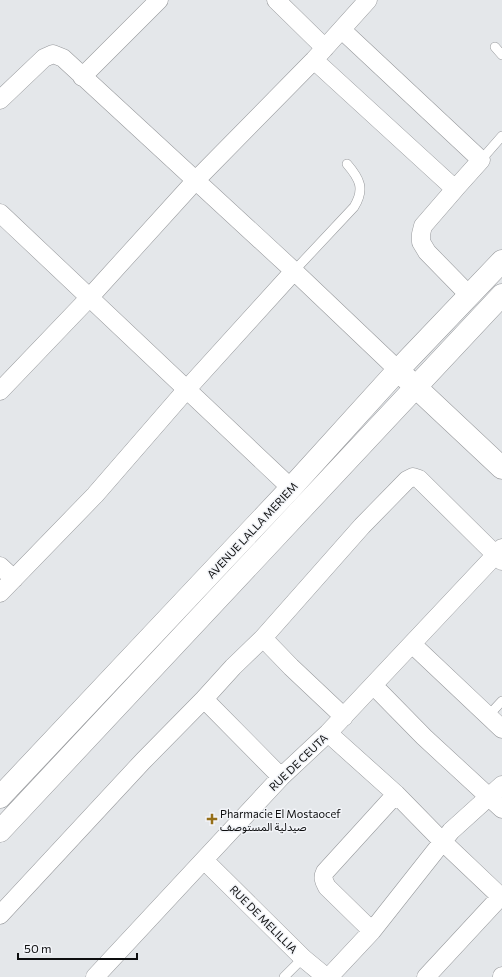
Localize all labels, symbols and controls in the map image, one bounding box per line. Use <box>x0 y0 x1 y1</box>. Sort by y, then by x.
street label: AVENUE LALLA MERIEM <box>204 479 300 581</box>
street label: RUE DE CEUTA <box>266 731 330 793</box>
place label: Pharmacie El Mostaocef صيدلية المستوصف <box>220 807 341 834</box>
marker: Pharmacie El Mostaocef صيدلية المستوصف <box>207 814 217 824</box>
street label: RUE DE MELILLIA <box>227 882 301 956</box>
scale bar <box>18 935 137 961</box>
text: 50 m <box>24 941 52 955</box>

